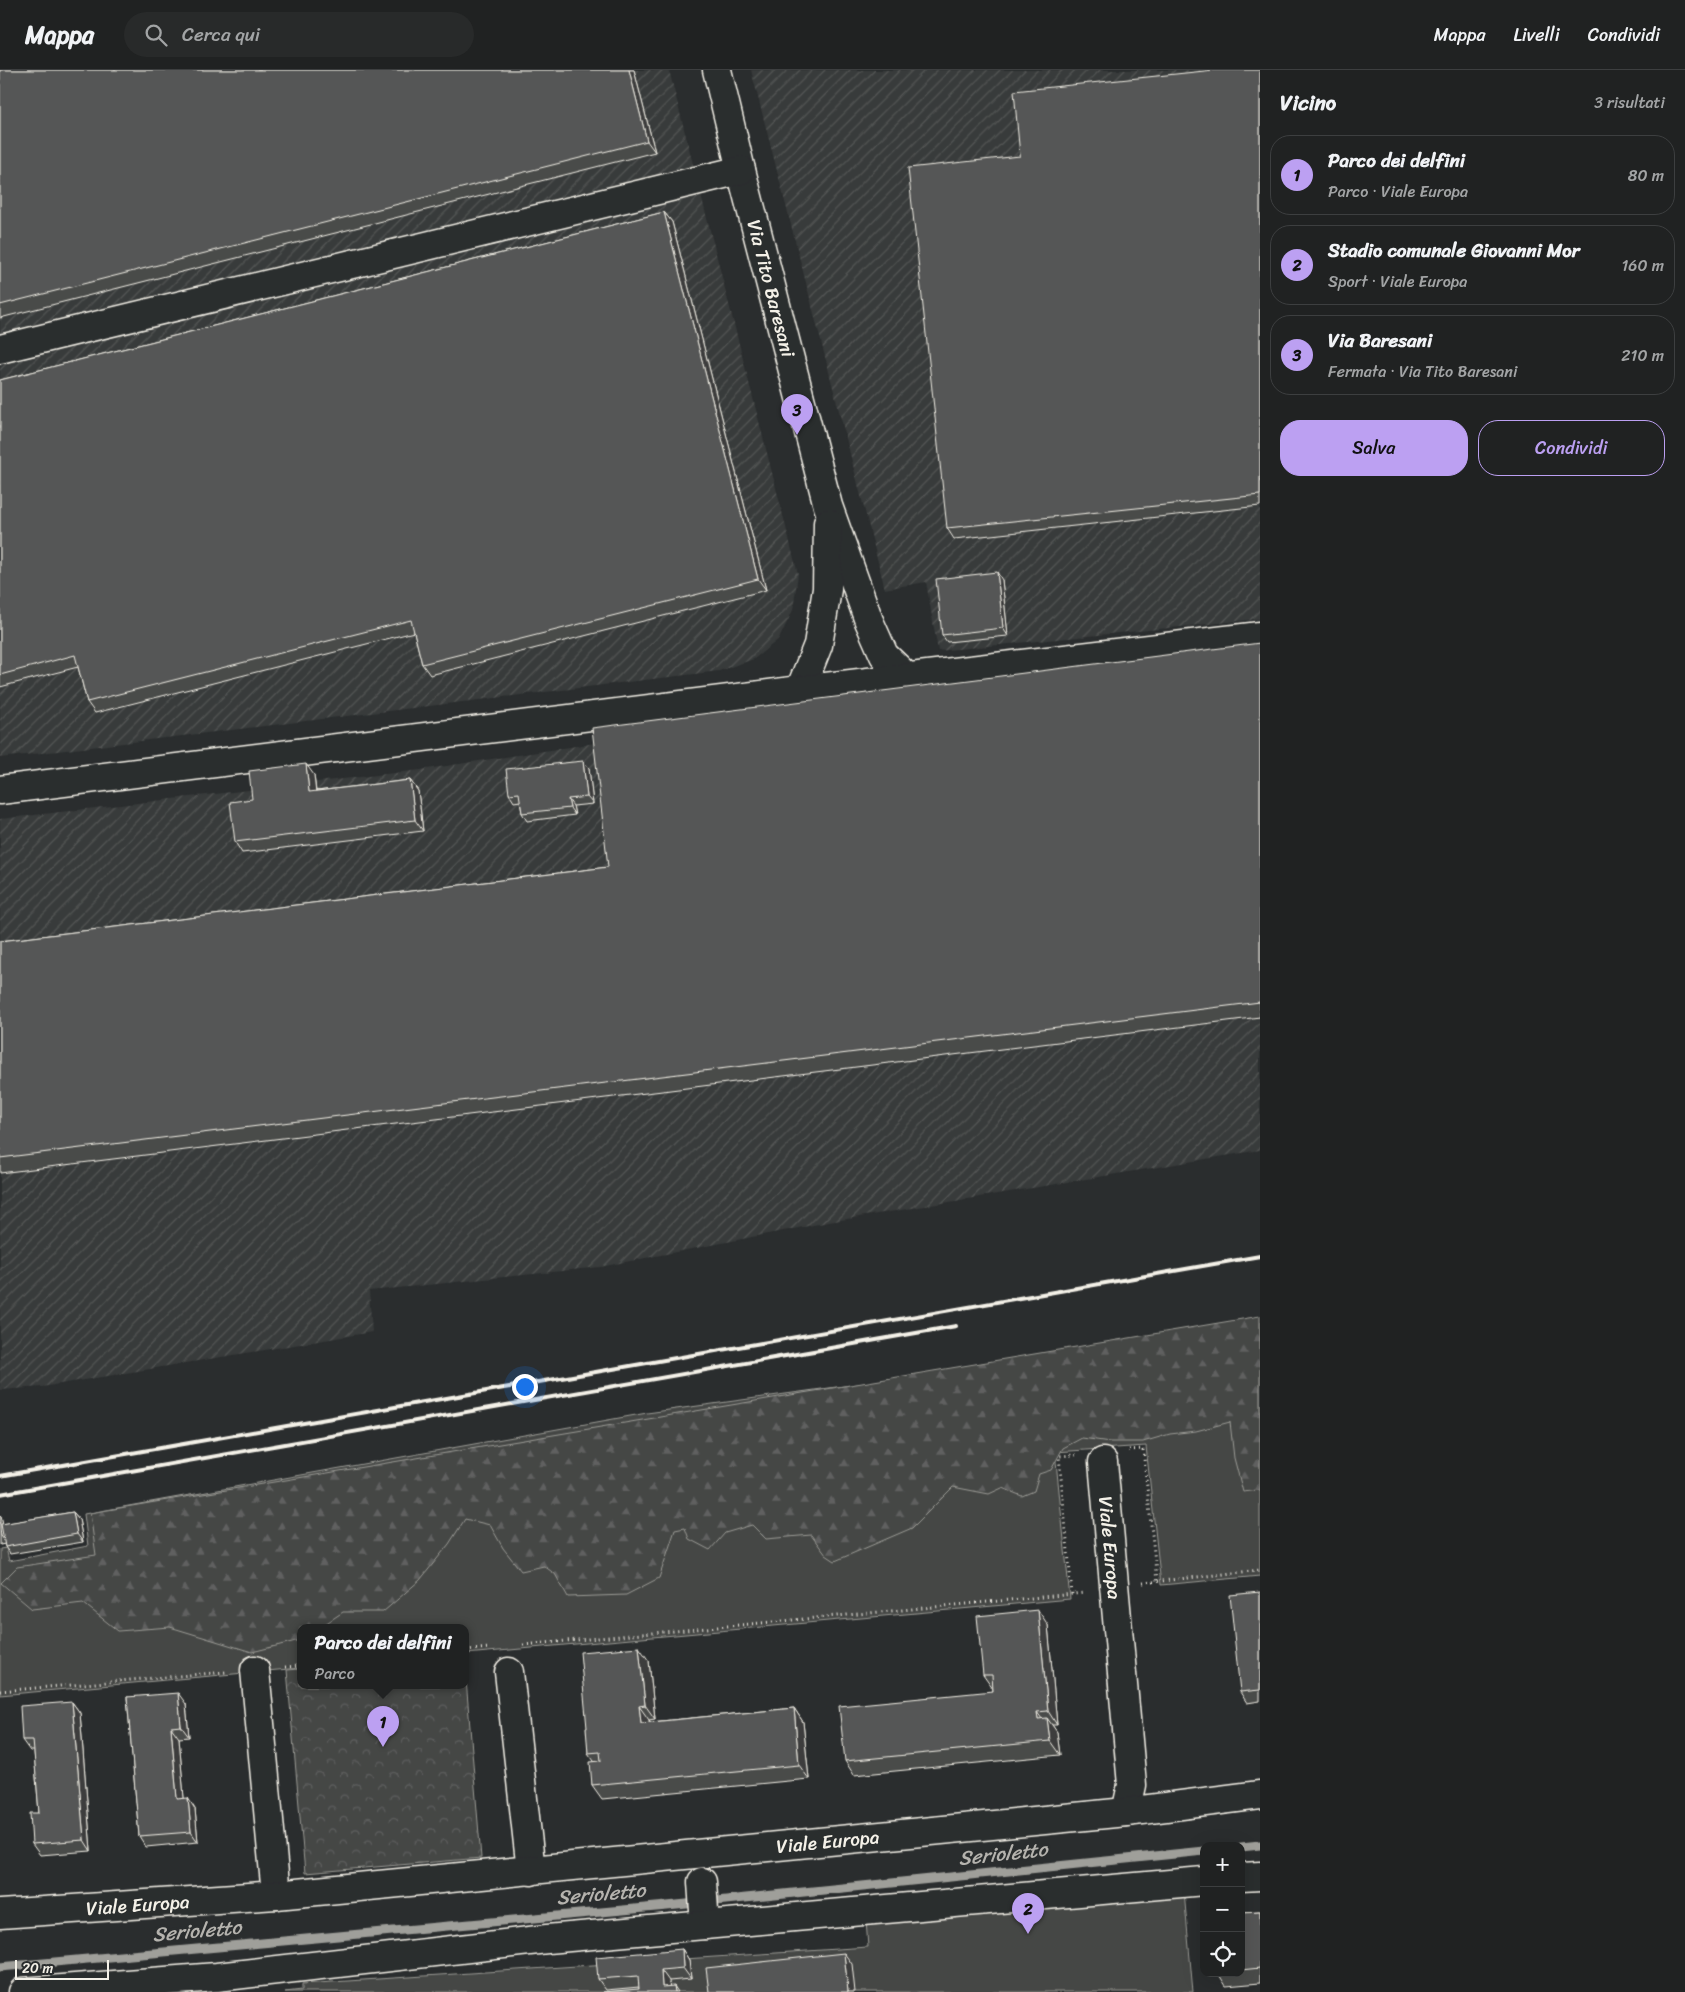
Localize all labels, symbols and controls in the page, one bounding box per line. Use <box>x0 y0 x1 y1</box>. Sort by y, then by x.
search box <box>124 12 474 57</box>
text: Mappa <box>25 14 94 56</box>
text: Cerca qui <box>182 18 260 51</box>
text: Mappa <box>1434 19 1486 51</box>
text: Livelli <box>1514 19 1560 51</box>
text: Condividi <box>1588 19 1660 51</box>
icon: search <box>142 21 170 49</box>
text: Vicino <box>1280 84 1336 122</box>
text: 3 risultati <box>1594 88 1665 117</box>
text: Parco dei delfini <box>1328 144 1465 177</box>
text: 1 <box>1294 161 1300 190</box>
text: 80 m <box>1628 161 1664 190</box>
text: Parco · Viale Europa <box>1328 177 1468 206</box>
street label: Via Tito Baresani <box>738 216 805 361</box>
text: Stadio comunale Giovanni Mor <box>1328 234 1580 267</box>
text: 2 <box>1292 251 1302 280</box>
text: 160 m <box>1621 251 1664 280</box>
text: Sport · Viale Europa <box>1328 267 1467 296</box>
text: Via Baresani <box>1328 324 1432 357</box>
text: 3 <box>1293 341 1301 370</box>
text: 210 m <box>1621 341 1664 370</box>
text: Fermata · Via Tito Baresani <box>1328 357 1517 386</box>
pin: 3 <box>781 394 813 435</box>
button: Salva <box>1280 420 1468 476</box>
button: Condividi <box>1478 420 1665 476</box>
your location <box>512 1374 538 1400</box>
street label: Viale Europa <box>1090 1495 1132 1601</box>
popup <box>297 1624 469 1689</box>
text: Parco dei delfini <box>314 1626 452 1659</box>
text: Parco <box>314 1659 355 1688</box>
pin: 1 <box>367 1706 399 1747</box>
street label: Viale Europa <box>775 1820 881 1863</box>
water label: Serioletto <box>957 1832 1051 1876</box>
map controls <box>1200 1842 1245 1977</box>
button: + <box>1200 1842 1245 1887</box>
water label: Serioletto <box>555 1873 649 1915</box>
street label: Viale Europa <box>85 1884 191 1925</box>
button: − <box>1200 1887 1245 1932</box>
pin: 2 <box>1012 1893 1044 1934</box>
water label: Serioletto <box>151 1910 245 1952</box>
button: locate <box>1200 1932 1245 1977</box>
text: 20 m <box>22 1956 53 1981</box>
scale bar <box>15 1957 109 1980</box>

